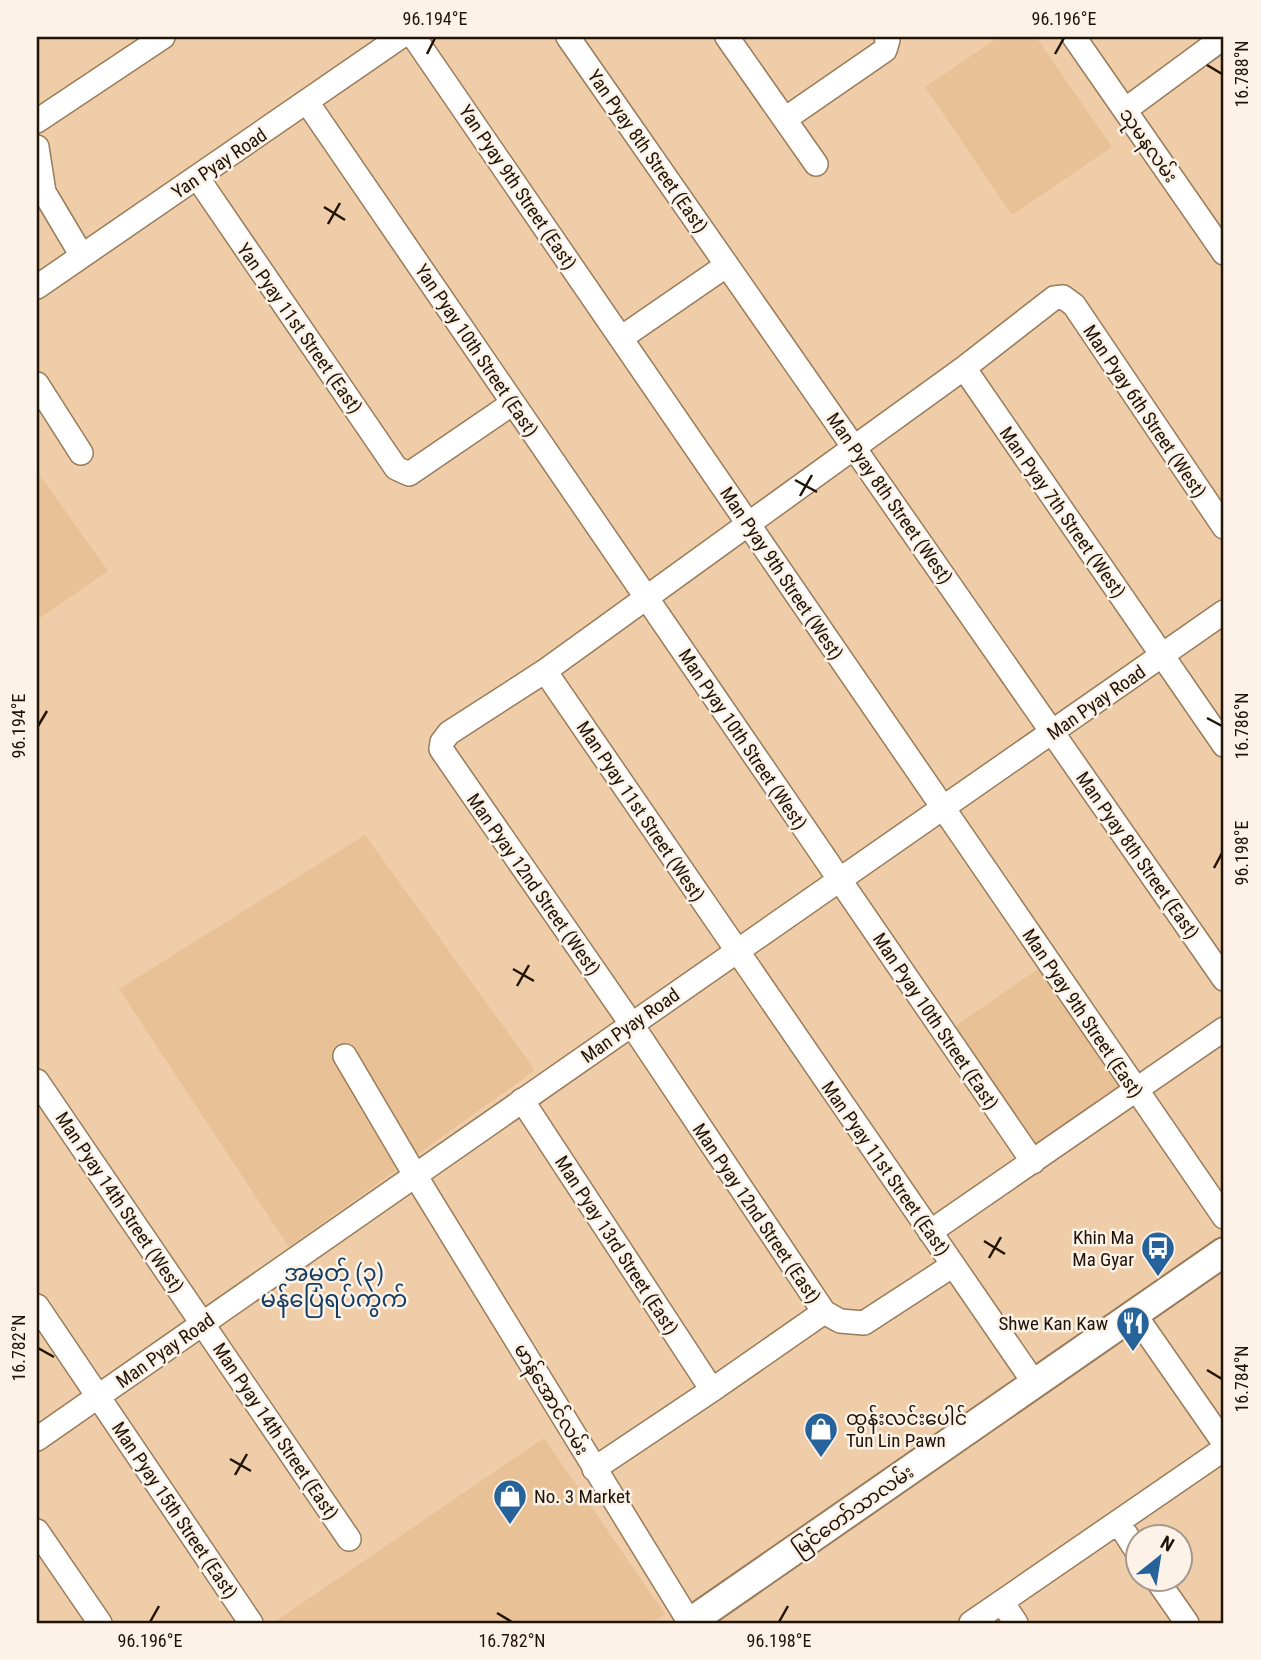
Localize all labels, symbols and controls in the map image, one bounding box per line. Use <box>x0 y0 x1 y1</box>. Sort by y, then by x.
text: 96.194°E <box>403 8 467 29</box>
text: 96.196°E <box>1032 8 1096 29</box>
text: 16.788°N <box>1231 40 1252 108</box>
street label: Yan Pyay 8th Street (East) <box>583 65 713 237</box>
street label: Yan Pyay 9th Street (East) <box>454 100 581 274</box>
street label: သုမနလမ်း <box>1110 102 1185 190</box>
street label: Yan Pyay Road <box>167 123 271 204</box>
street label: Yan Pyay 11st Street (East) <box>232 239 367 418</box>
street label: Yan Pyay 10th Street (East) <box>410 260 543 441</box>
street label: Man Pyay 6th Street (West) <box>1078 320 1211 502</box>
street label: Man Pyay 8th Street (West) <box>822 408 957 588</box>
street label: Man Pyay 7th Street (West) <box>995 422 1130 602</box>
street label: Man Pyay 9th Street (West) <box>715 482 848 664</box>
street label: Man Pyay 10th Street (West) <box>673 645 812 834</box>
street label: Man Pyay Road <box>1043 660 1150 745</box>
text: 16.786°N <box>1231 692 1252 760</box>
text: 96.194°E <box>8 694 29 758</box>
street label: Man Pyay 11st Street (West) <box>572 717 710 906</box>
street label: Man Pyay 8th Street (East) <box>1071 767 1204 943</box>
street label: Man Pyay 12nd Street (West) <box>462 789 605 980</box>
text: 96.198°E <box>1231 821 1252 885</box>
street label: Man Pyay 9th Street (East) <box>1017 924 1148 1102</box>
street label: Man Pyay 10th Street (East) <box>868 928 1003 1114</box>
street label: Man Pyay Road <box>577 983 684 1068</box>
street label: Man Pyay 11st Street (East) <box>817 1077 955 1260</box>
street label: Man Pyay 14th Street (West) <box>50 1108 189 1297</box>
street label: Man Pyay 12nd Street (East) <box>688 1119 825 1308</box>
street label: Man Pyay 13rd Street (East) <box>550 1152 683 1339</box>
place label: Khin Ma Ma Gyar <box>1072 1226 1134 1271</box>
bus stop icon: Khin Ma Ma Gyar <box>1139 1229 1177 1278</box>
district label: အမှတ် (၃) မန်ပြေရပ်ကွက် <box>261 1257 407 1318</box>
restaurant icon: Shwe Kan Kaw <box>1114 1304 1152 1353</box>
street label: Man Pyay Road <box>112 1308 219 1393</box>
place label: Shwe Kan Kaw <box>999 1312 1108 1335</box>
text: 16.782°N <box>8 1314 29 1382</box>
street label: Man Pyay 14th Street (East) <box>208 1338 343 1524</box>
street label: မာန်အောင်လမ်း <box>506 1338 596 1461</box>
text: 16.784°N <box>1231 1345 1252 1413</box>
place label: ထွန်းလင်းပေါင် Tun Lin Pawn <box>846 1404 967 1452</box>
shop icon: ထွန်းလင်းပေါင် Tun Lin Pawn <box>802 1410 840 1459</box>
street label: Man Pyay 15th Street (East) <box>107 1417 242 1603</box>
street label: မြင်တော်သာလမ်း <box>787 1458 920 1564</box>
shop icon: No. 3 Market <box>491 1477 529 1526</box>
place label: No. 3 Market <box>534 1485 631 1508</box>
north arrow <box>1124 1524 1194 1594</box>
text: N <box>1156 1531 1178 1557</box>
text: 96.196°E <box>118 1630 182 1651</box>
text: 16.782°N <box>478 1630 546 1651</box>
text: 96.198°E <box>747 1630 811 1651</box>

